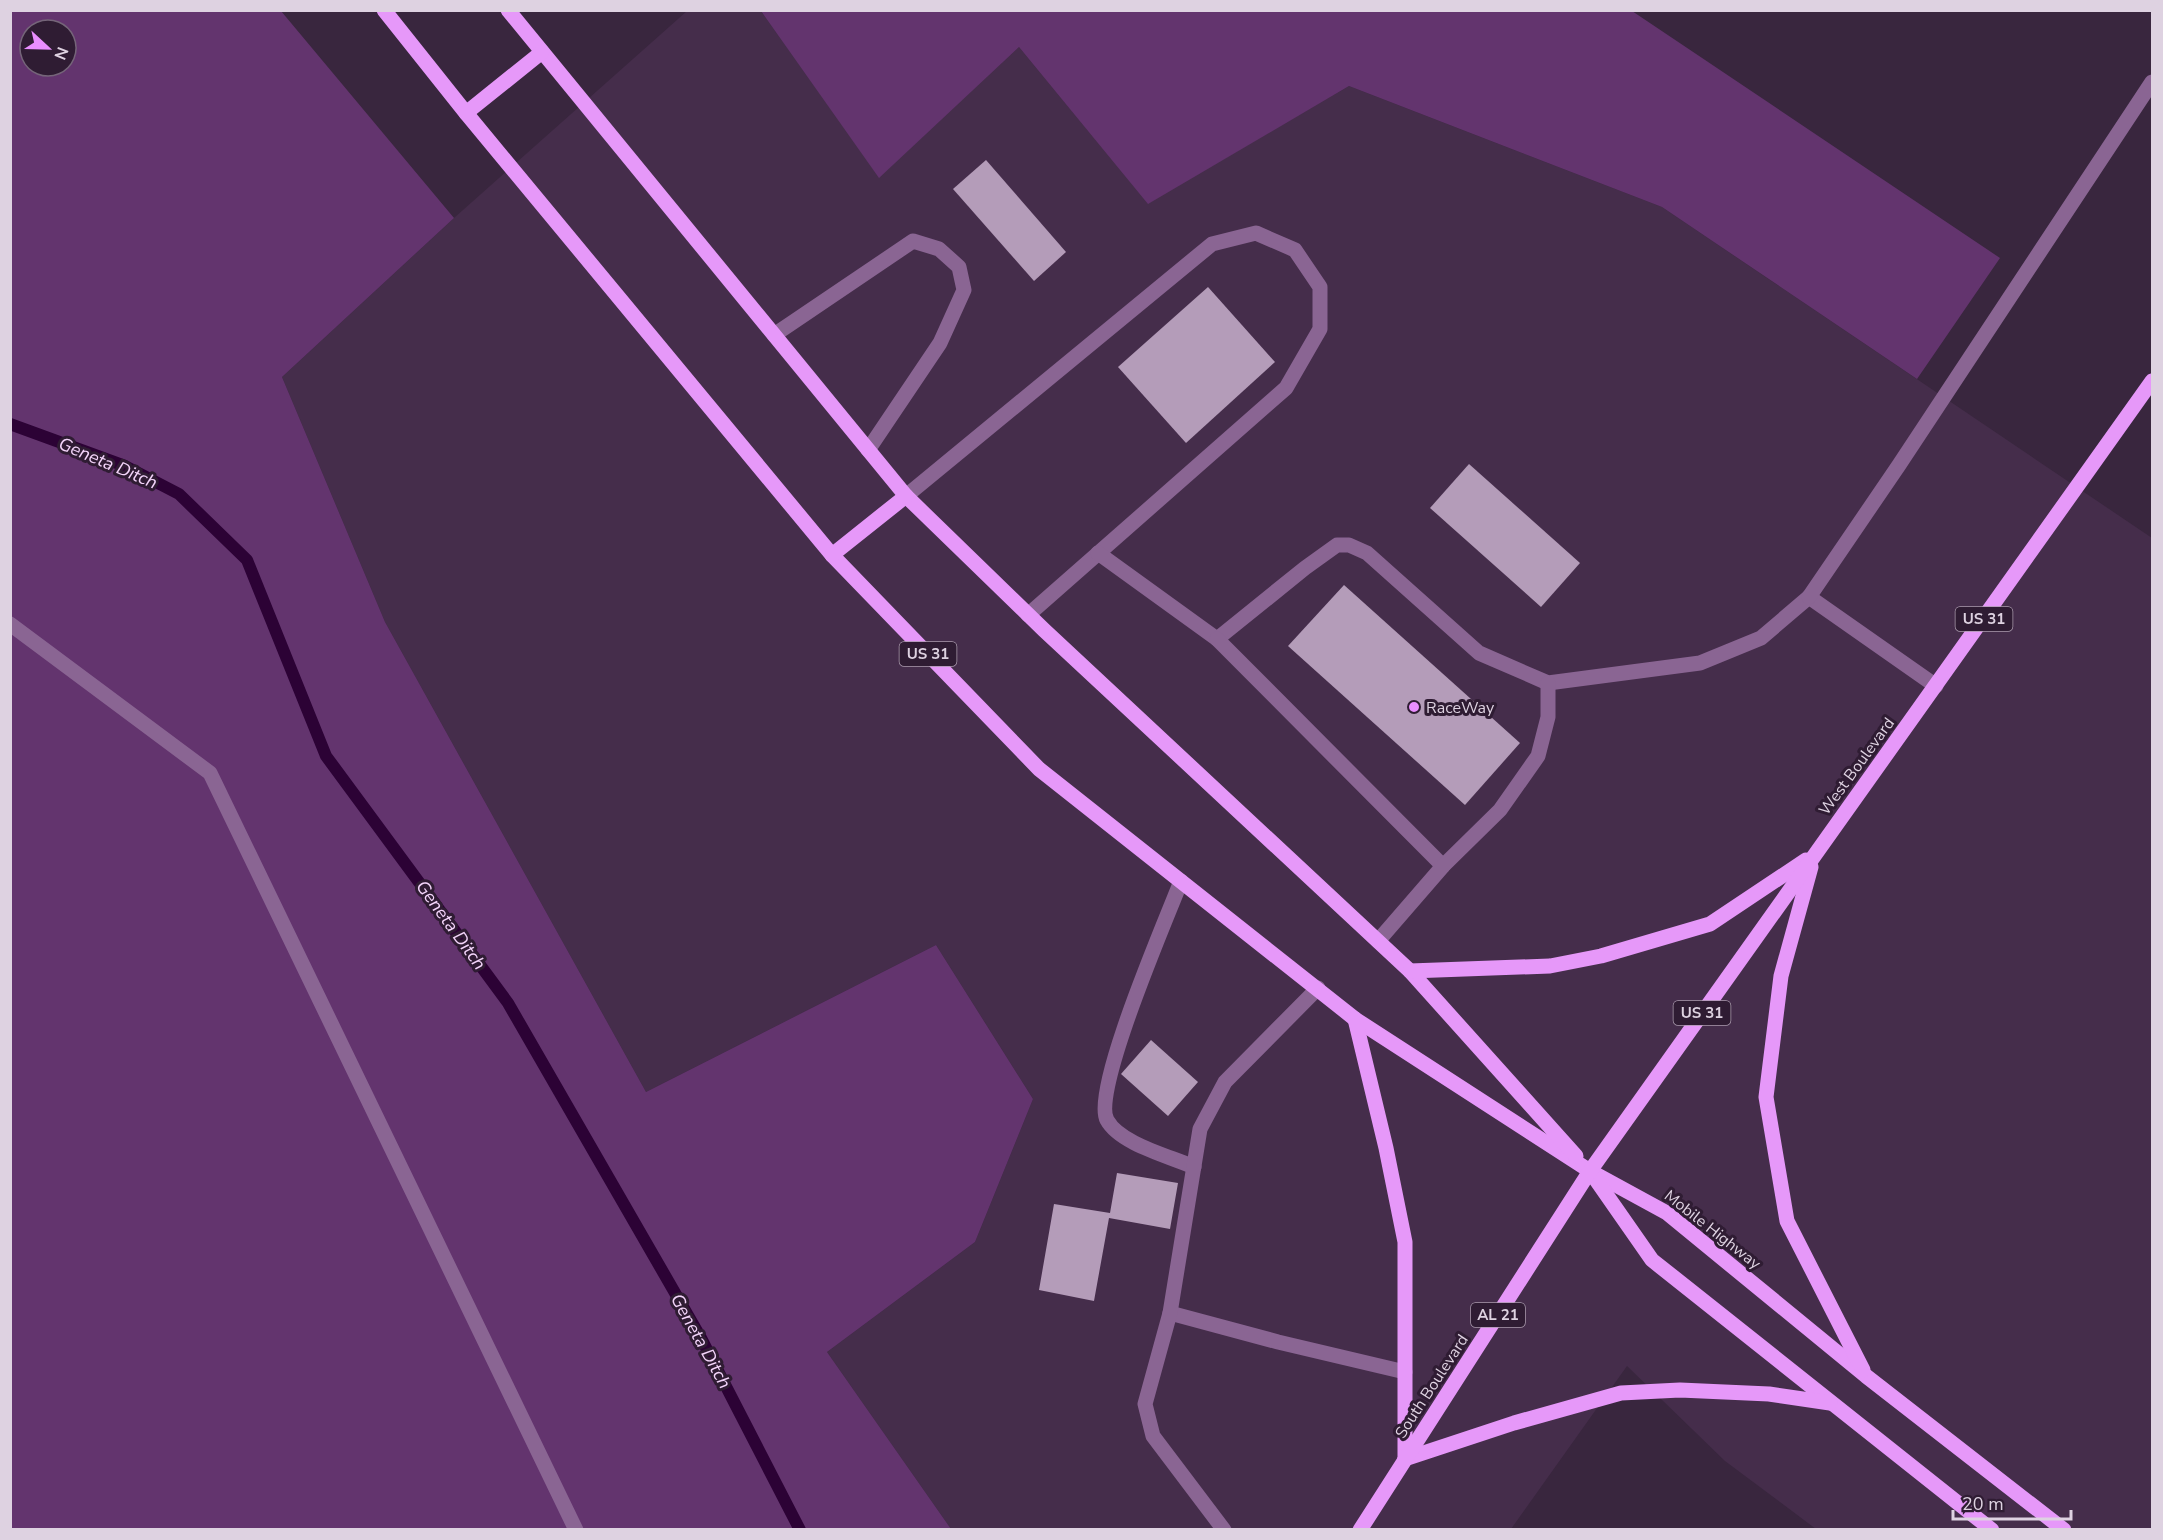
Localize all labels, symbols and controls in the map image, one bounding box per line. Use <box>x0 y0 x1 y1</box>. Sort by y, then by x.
north arrow <box>18 18 78 78</box>
text: N <box>49 44 73 63</box>
water label: Geneta Ditch <box>55 431 161 495</box>
road number: US 31 <box>1956 607 2012 631</box>
road number: US 31 <box>900 642 956 666</box>
place label: RaceWay <box>1426 697 1495 719</box>
marker: RaceWay <box>1407 700 1421 714</box>
street label: West Boulevard <box>1814 713 1900 820</box>
water label: Geneta Ditch <box>410 875 492 975</box>
road number: US 31 <box>1674 1001 1730 1025</box>
street label: Mobile Highway <box>1659 1185 1766 1275</box>
water label: Geneta Ditch <box>665 1289 737 1393</box>
road number: AL 21 <box>1471 1303 1525 1327</box>
street label: South Boulevard <box>1390 1330 1474 1443</box>
scale bar <box>1953 1483 2072 1521</box>
text: 20 m <box>1962 1492 2004 1516</box>

